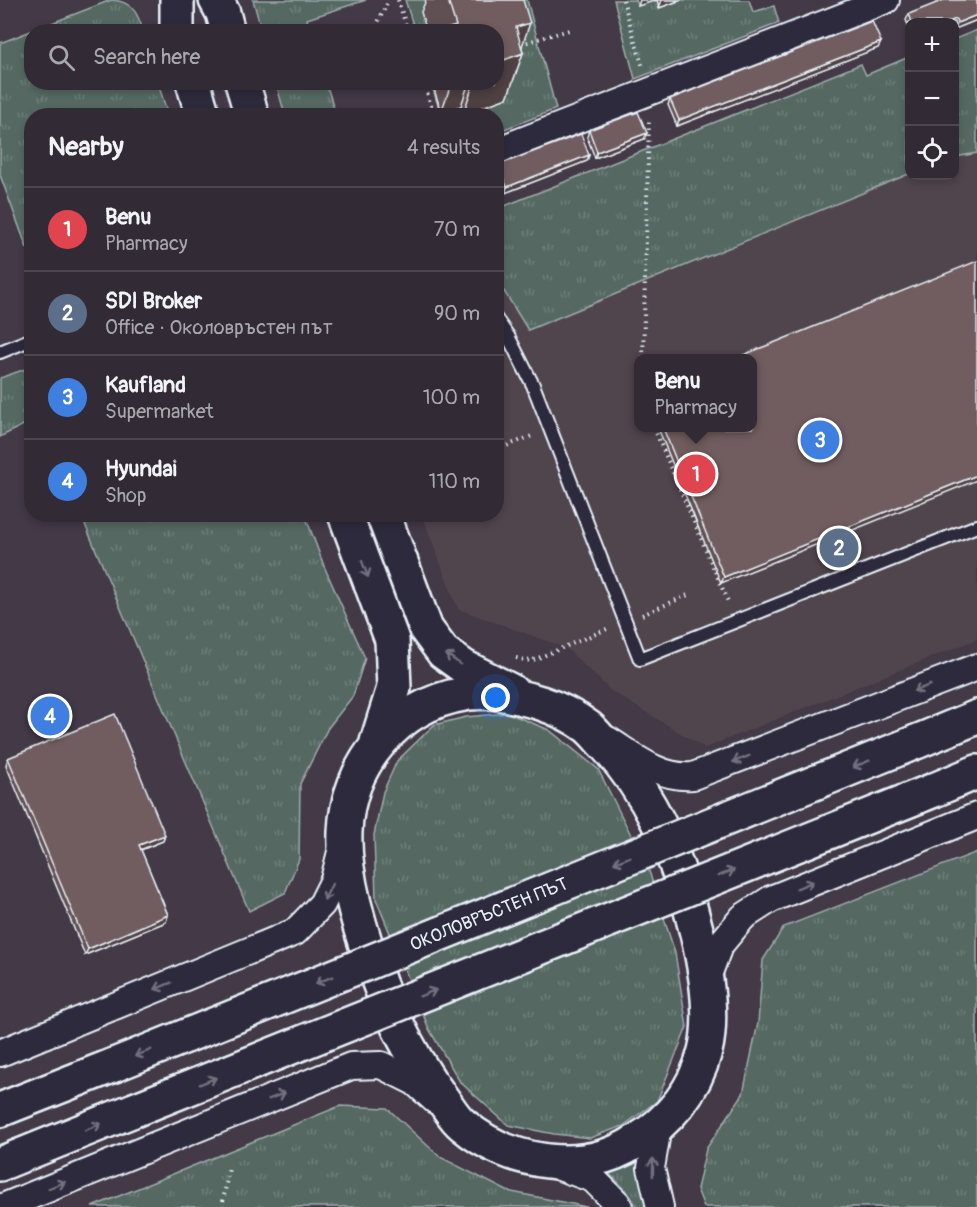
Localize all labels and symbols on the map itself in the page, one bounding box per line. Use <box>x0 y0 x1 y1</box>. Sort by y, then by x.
pin: 3 <box>800 418 840 462</box>
pin: 1 <box>676 452 716 496</box>
pin: 2 <box>820 526 858 570</box>
one-way arrow <box>360 559 371 578</box>
one-way arrow <box>446 653 462 665</box>
your location <box>481 683 510 712</box>
one-way arrow <box>914 683 932 694</box>
pin: 4 <box>31 694 70 738</box>
one-way arrow <box>732 754 751 765</box>
one-way arrow <box>853 759 871 770</box>
one-way arrow <box>613 855 632 866</box>
one-way arrow <box>716 867 734 878</box>
street label: ОКОЛОВРЪСТЕН ПЪТ <box>407 872 571 957</box>
one-way arrow <box>796 879 814 890</box>
one-way arrow <box>322 883 334 900</box>
one-way arrow <box>315 975 334 986</box>
one-way arrow <box>154 982 173 993</box>
one-way arrow <box>418 987 437 998</box>
one-way arrow <box>135 1048 153 1059</box>
one-way arrow <box>198 1075 217 1086</box>
one-way arrow <box>267 1090 286 1101</box>
one-way arrow <box>84 1121 102 1132</box>
one-way arrow <box>647 1158 659 1177</box>
one-way arrow <box>47 1179 66 1190</box>

